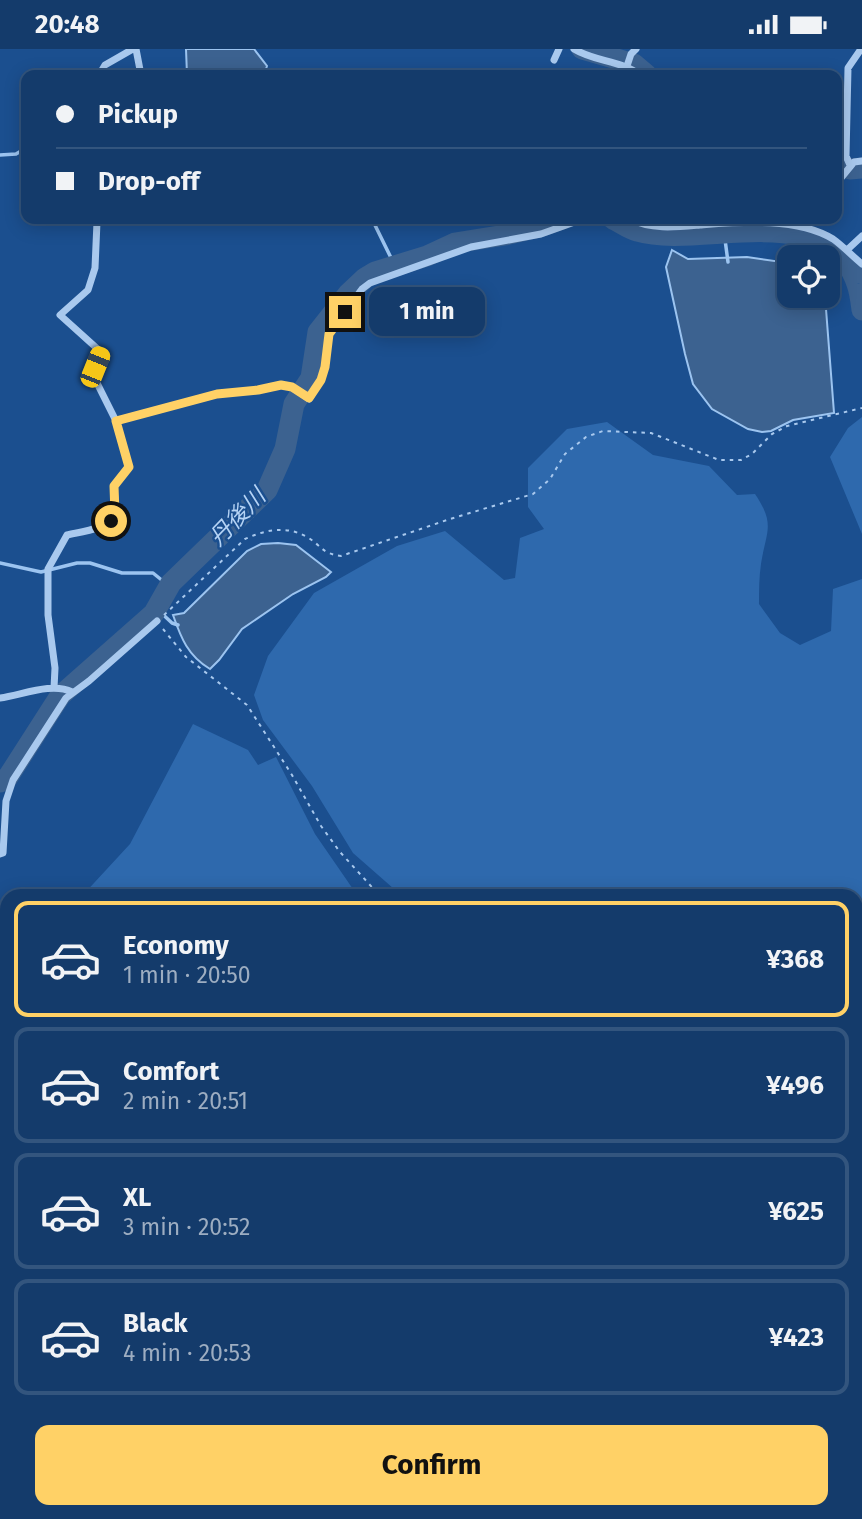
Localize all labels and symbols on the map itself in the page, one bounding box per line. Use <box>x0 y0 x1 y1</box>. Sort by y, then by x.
callout: 1 min <box>370 287 485 337</box>
route end <box>329 296 361 328</box>
car <box>78 344 113 390</box>
water label: 丹後川 <box>203 480 273 552</box>
route start <box>95 505 127 537</box>

